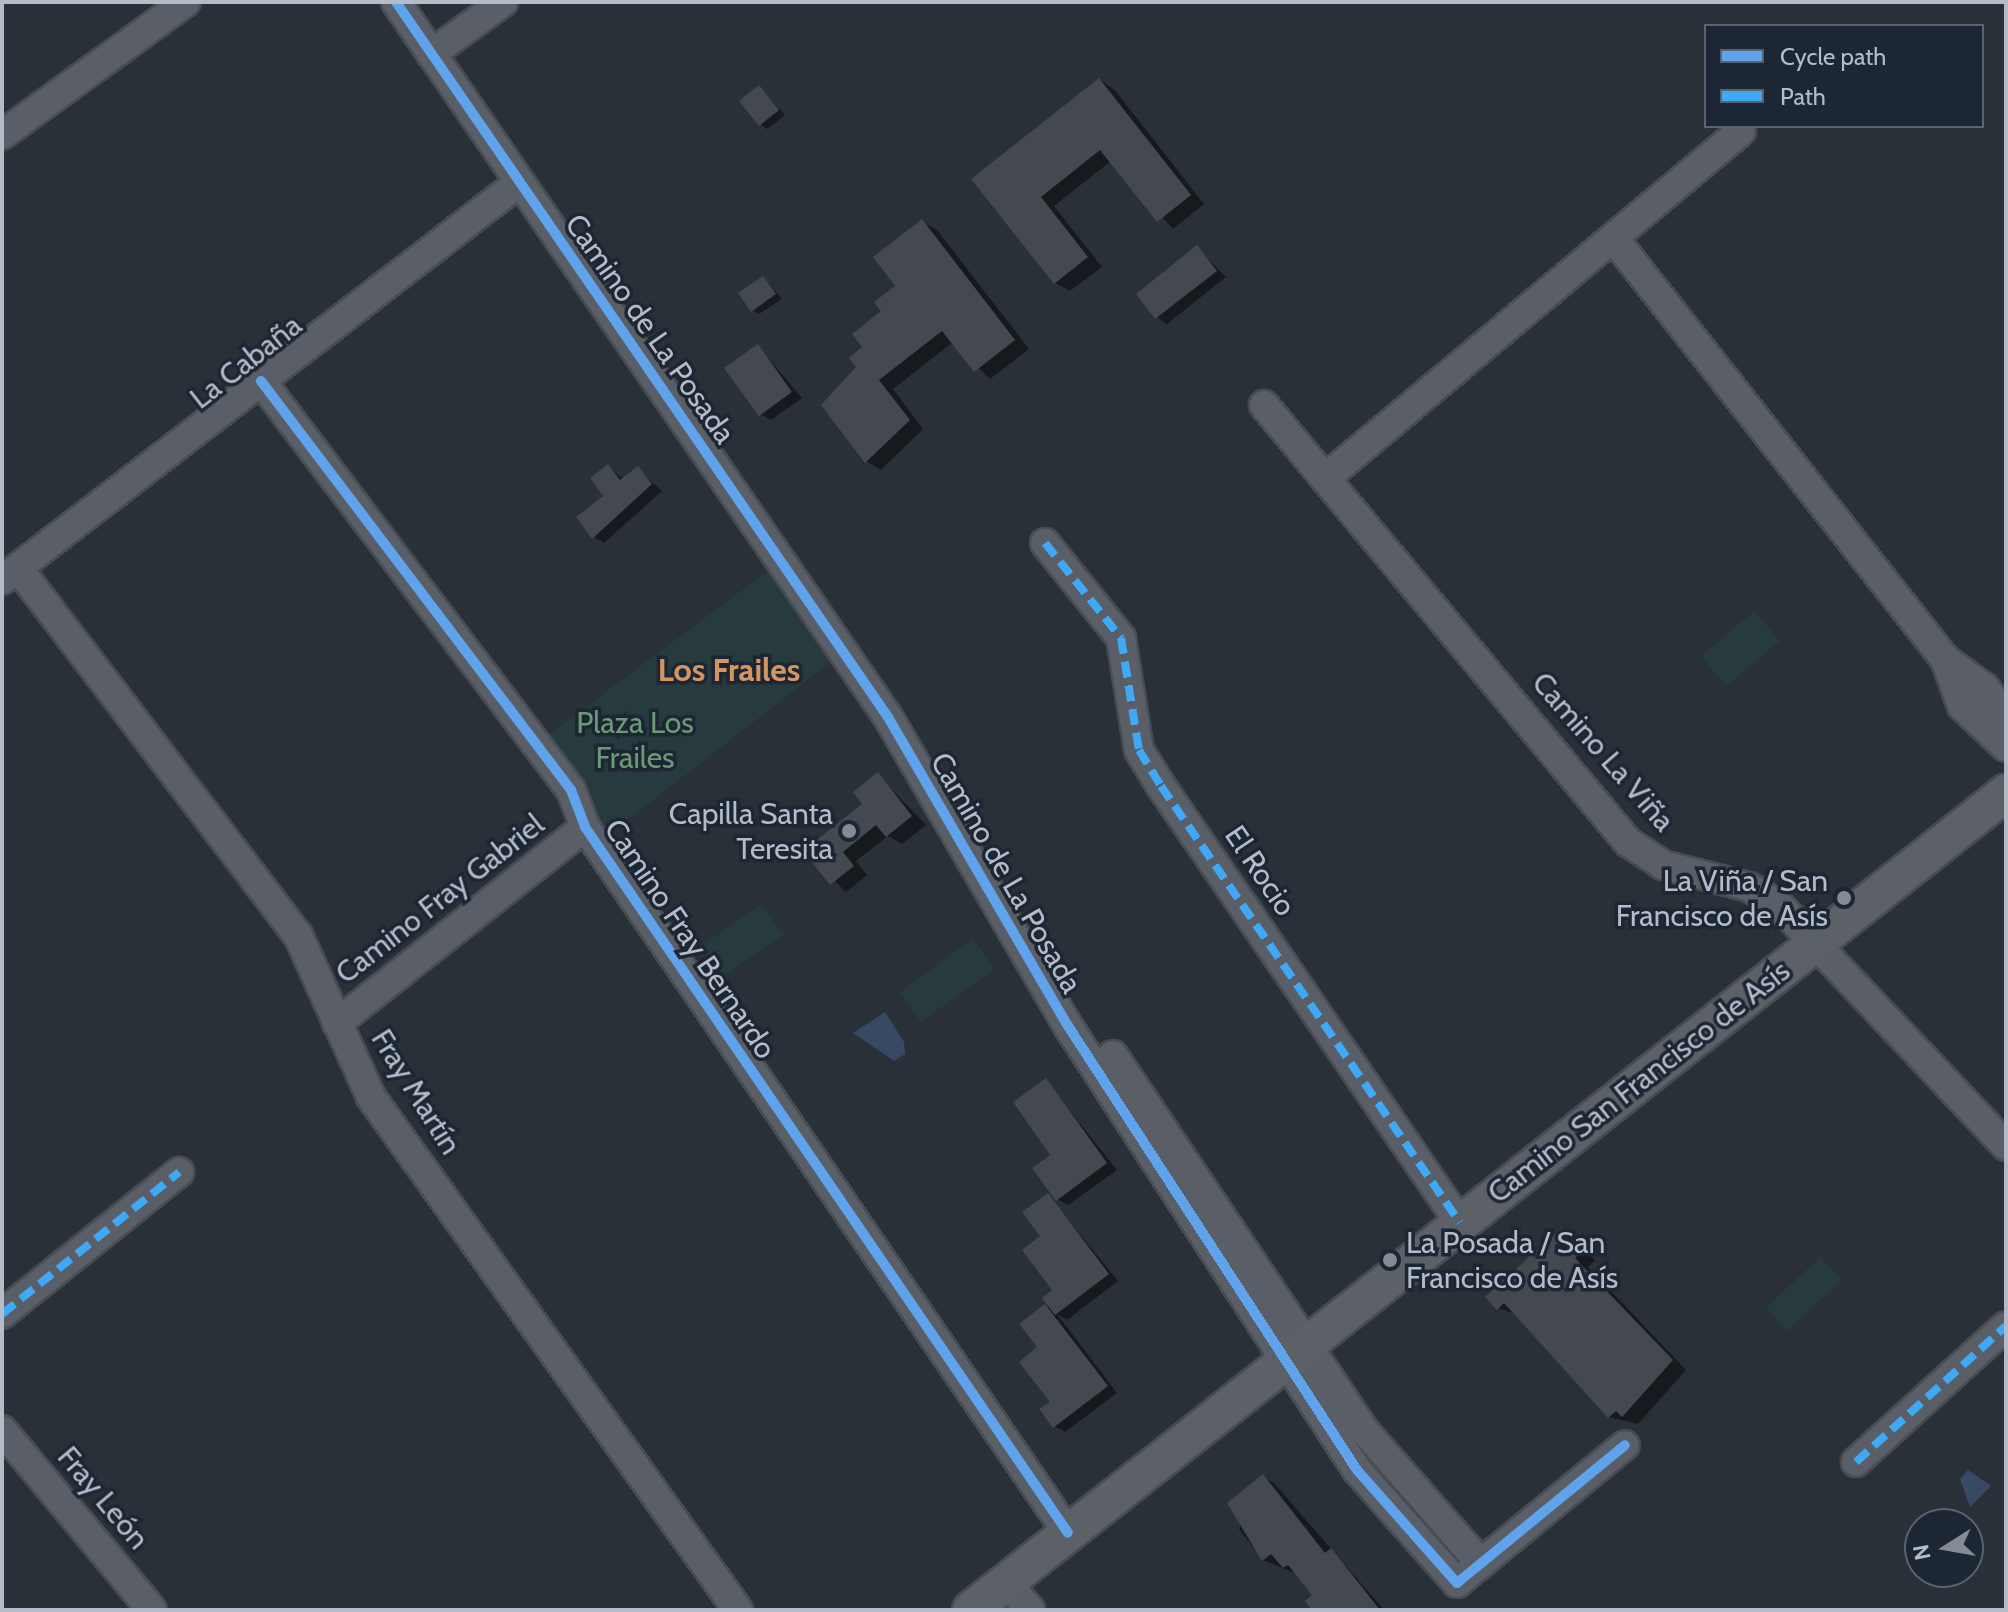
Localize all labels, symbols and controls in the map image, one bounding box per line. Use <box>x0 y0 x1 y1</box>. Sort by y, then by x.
legend <box>1704 24 1984 128</box>
text: Cycle path <box>1780 42 1886 71</box>
text: Path <box>1780 82 1826 111</box>
street label: Camino de La Posada <box>557 207 743 451</box>
street label: La Cabaña <box>183 307 309 417</box>
district label: Los Frailes <box>658 651 800 689</box>
street label: Camino La Viña <box>1524 665 1682 839</box>
park label: Plaza Los Frailes <box>576 705 694 776</box>
street label: Camino de La Posada <box>922 746 1090 1000</box>
place label: Capilla Santa Teresita <box>669 796 833 866</box>
street label: Camino Fray Gabriel <box>329 807 551 991</box>
street label: Camino Fray Bernardo <box>596 812 784 1066</box>
street label: El Rocio <box>1217 819 1303 923</box>
marker: Capilla Santa Teresita <box>840 822 858 840</box>
place label: La Viña / San Francisco de Asís <box>1616 863 1828 934</box>
marker: La Viña / San Francisco de Asís <box>1835 889 1853 907</box>
street label: Camino San Francisco de Asís <box>1481 953 1797 1211</box>
street label: Fray Martín <box>363 1023 469 1161</box>
place label: La Posada / San Francisco de Asís <box>1406 1225 1618 1296</box>
marker: La Posada / San Francisco de Asís <box>1381 1251 1399 1269</box>
street label: Fray León <box>50 1439 156 1557</box>
north arrow <box>1904 1508 1984 1588</box>
text: N <box>1907 1542 1937 1563</box>

